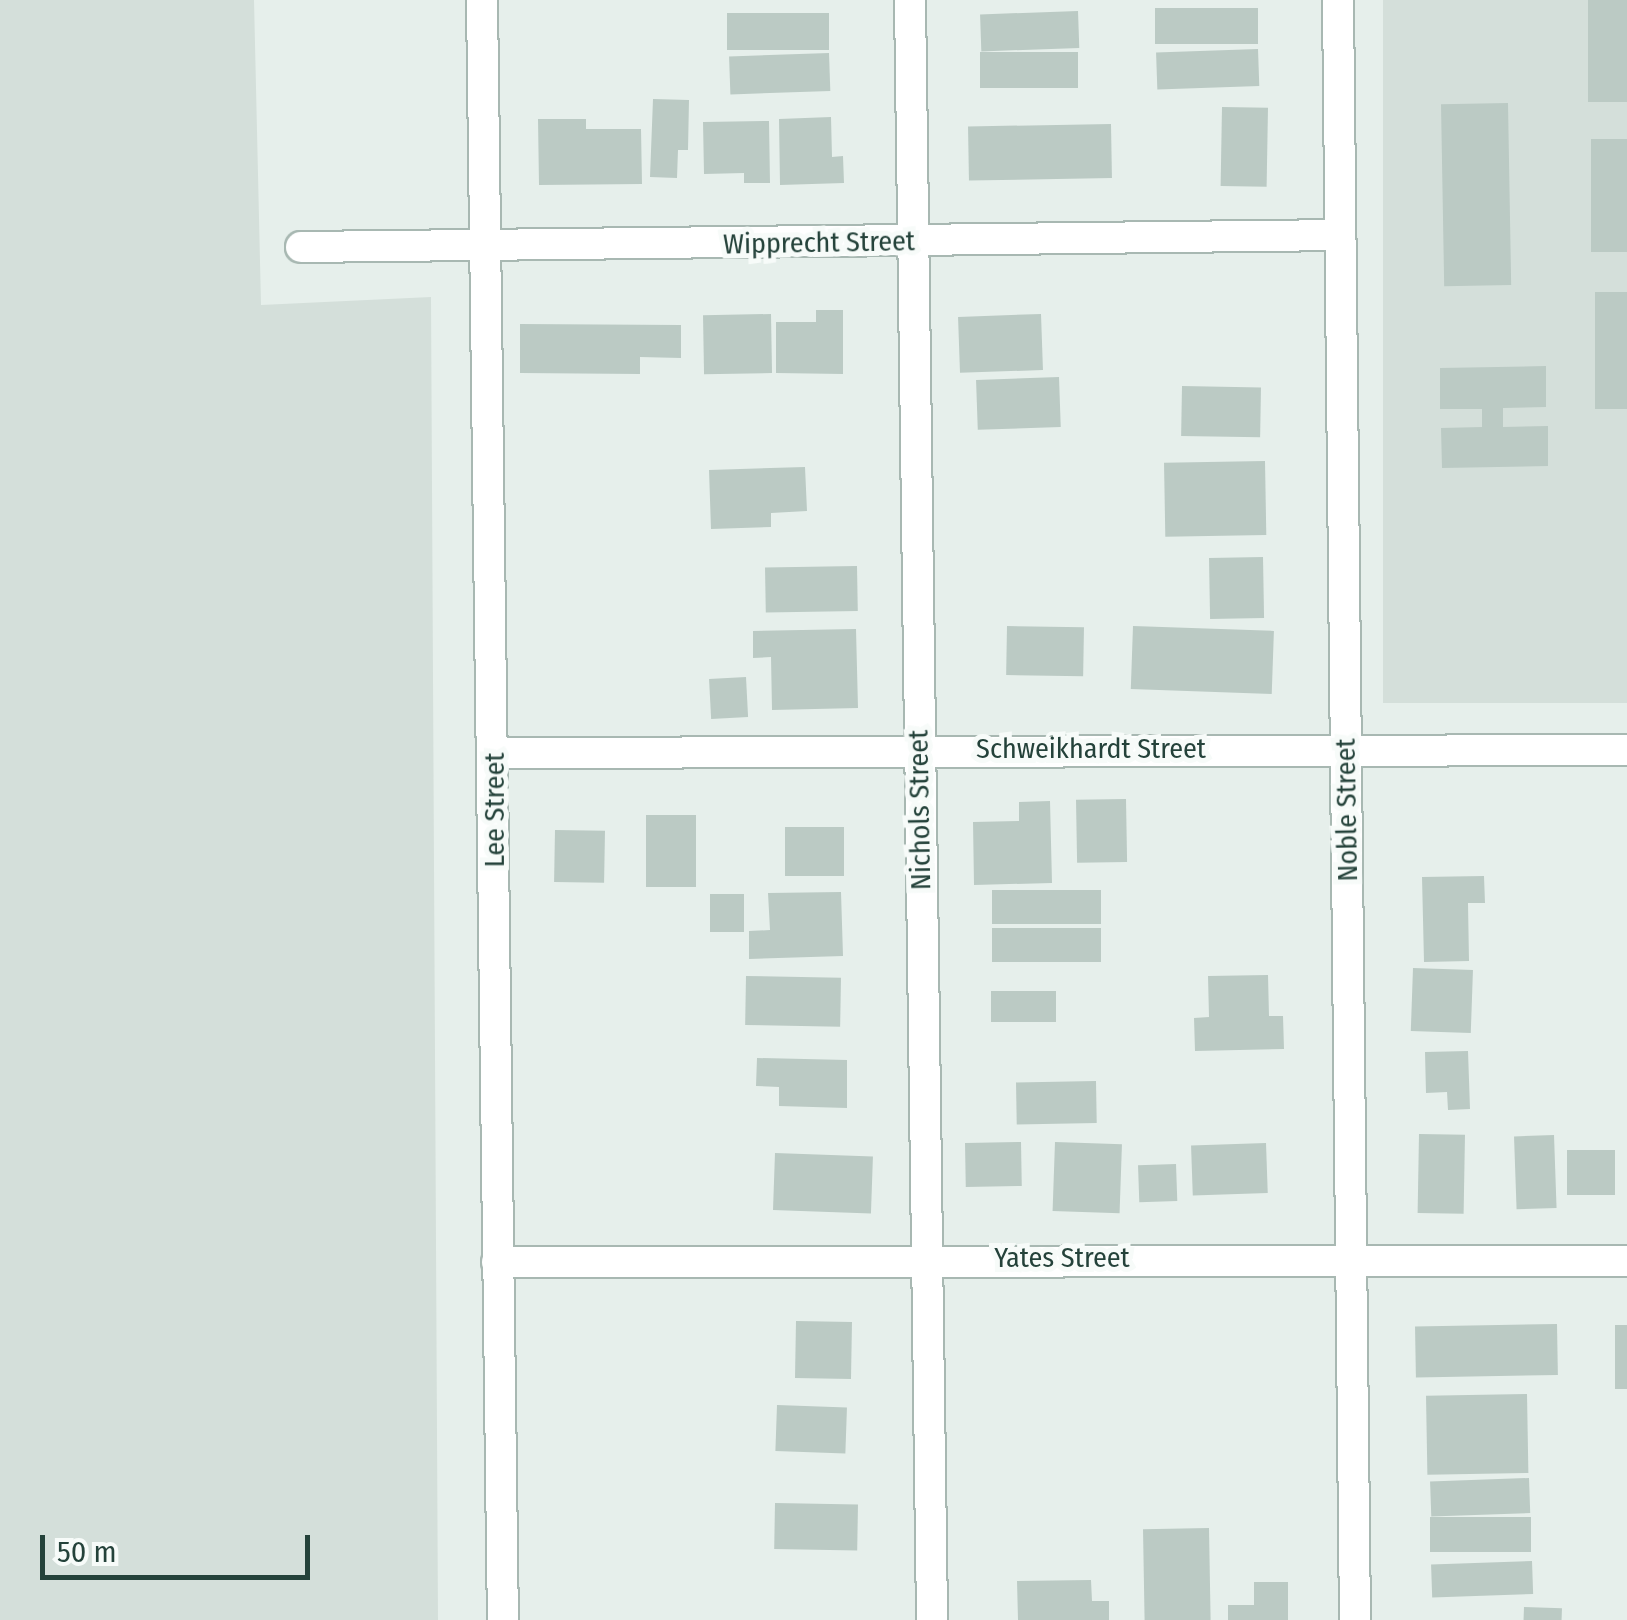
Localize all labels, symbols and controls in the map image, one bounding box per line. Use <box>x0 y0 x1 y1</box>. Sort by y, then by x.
street label: Wipprecht Street <box>723 225 915 261</box>
street label: Nichols Street <box>902 730 938 890</box>
street label: Schweikhardt Street <box>976 732 1206 766</box>
street label: Noble Street <box>1329 738 1365 882</box>
street label: Lee Street <box>478 753 512 867</box>
street label: Yates Street <box>994 1241 1130 1275</box>
scale bar <box>45 1515 315 1577</box>
text: 50 m <box>57 1534 117 1570</box>

